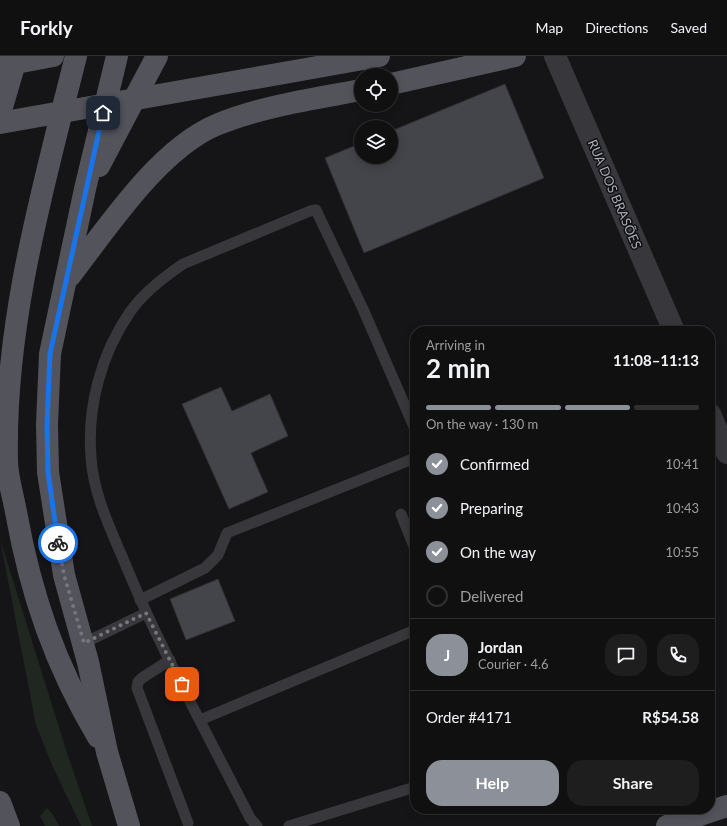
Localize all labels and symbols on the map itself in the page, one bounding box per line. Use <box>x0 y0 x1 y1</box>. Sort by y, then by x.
pin <box>86 96 120 130</box>
street label: RUA DOS BRASÕES <box>585 137 645 251</box>
courier <box>38 523 78 563</box>
pin <box>165 667 199 701</box>

